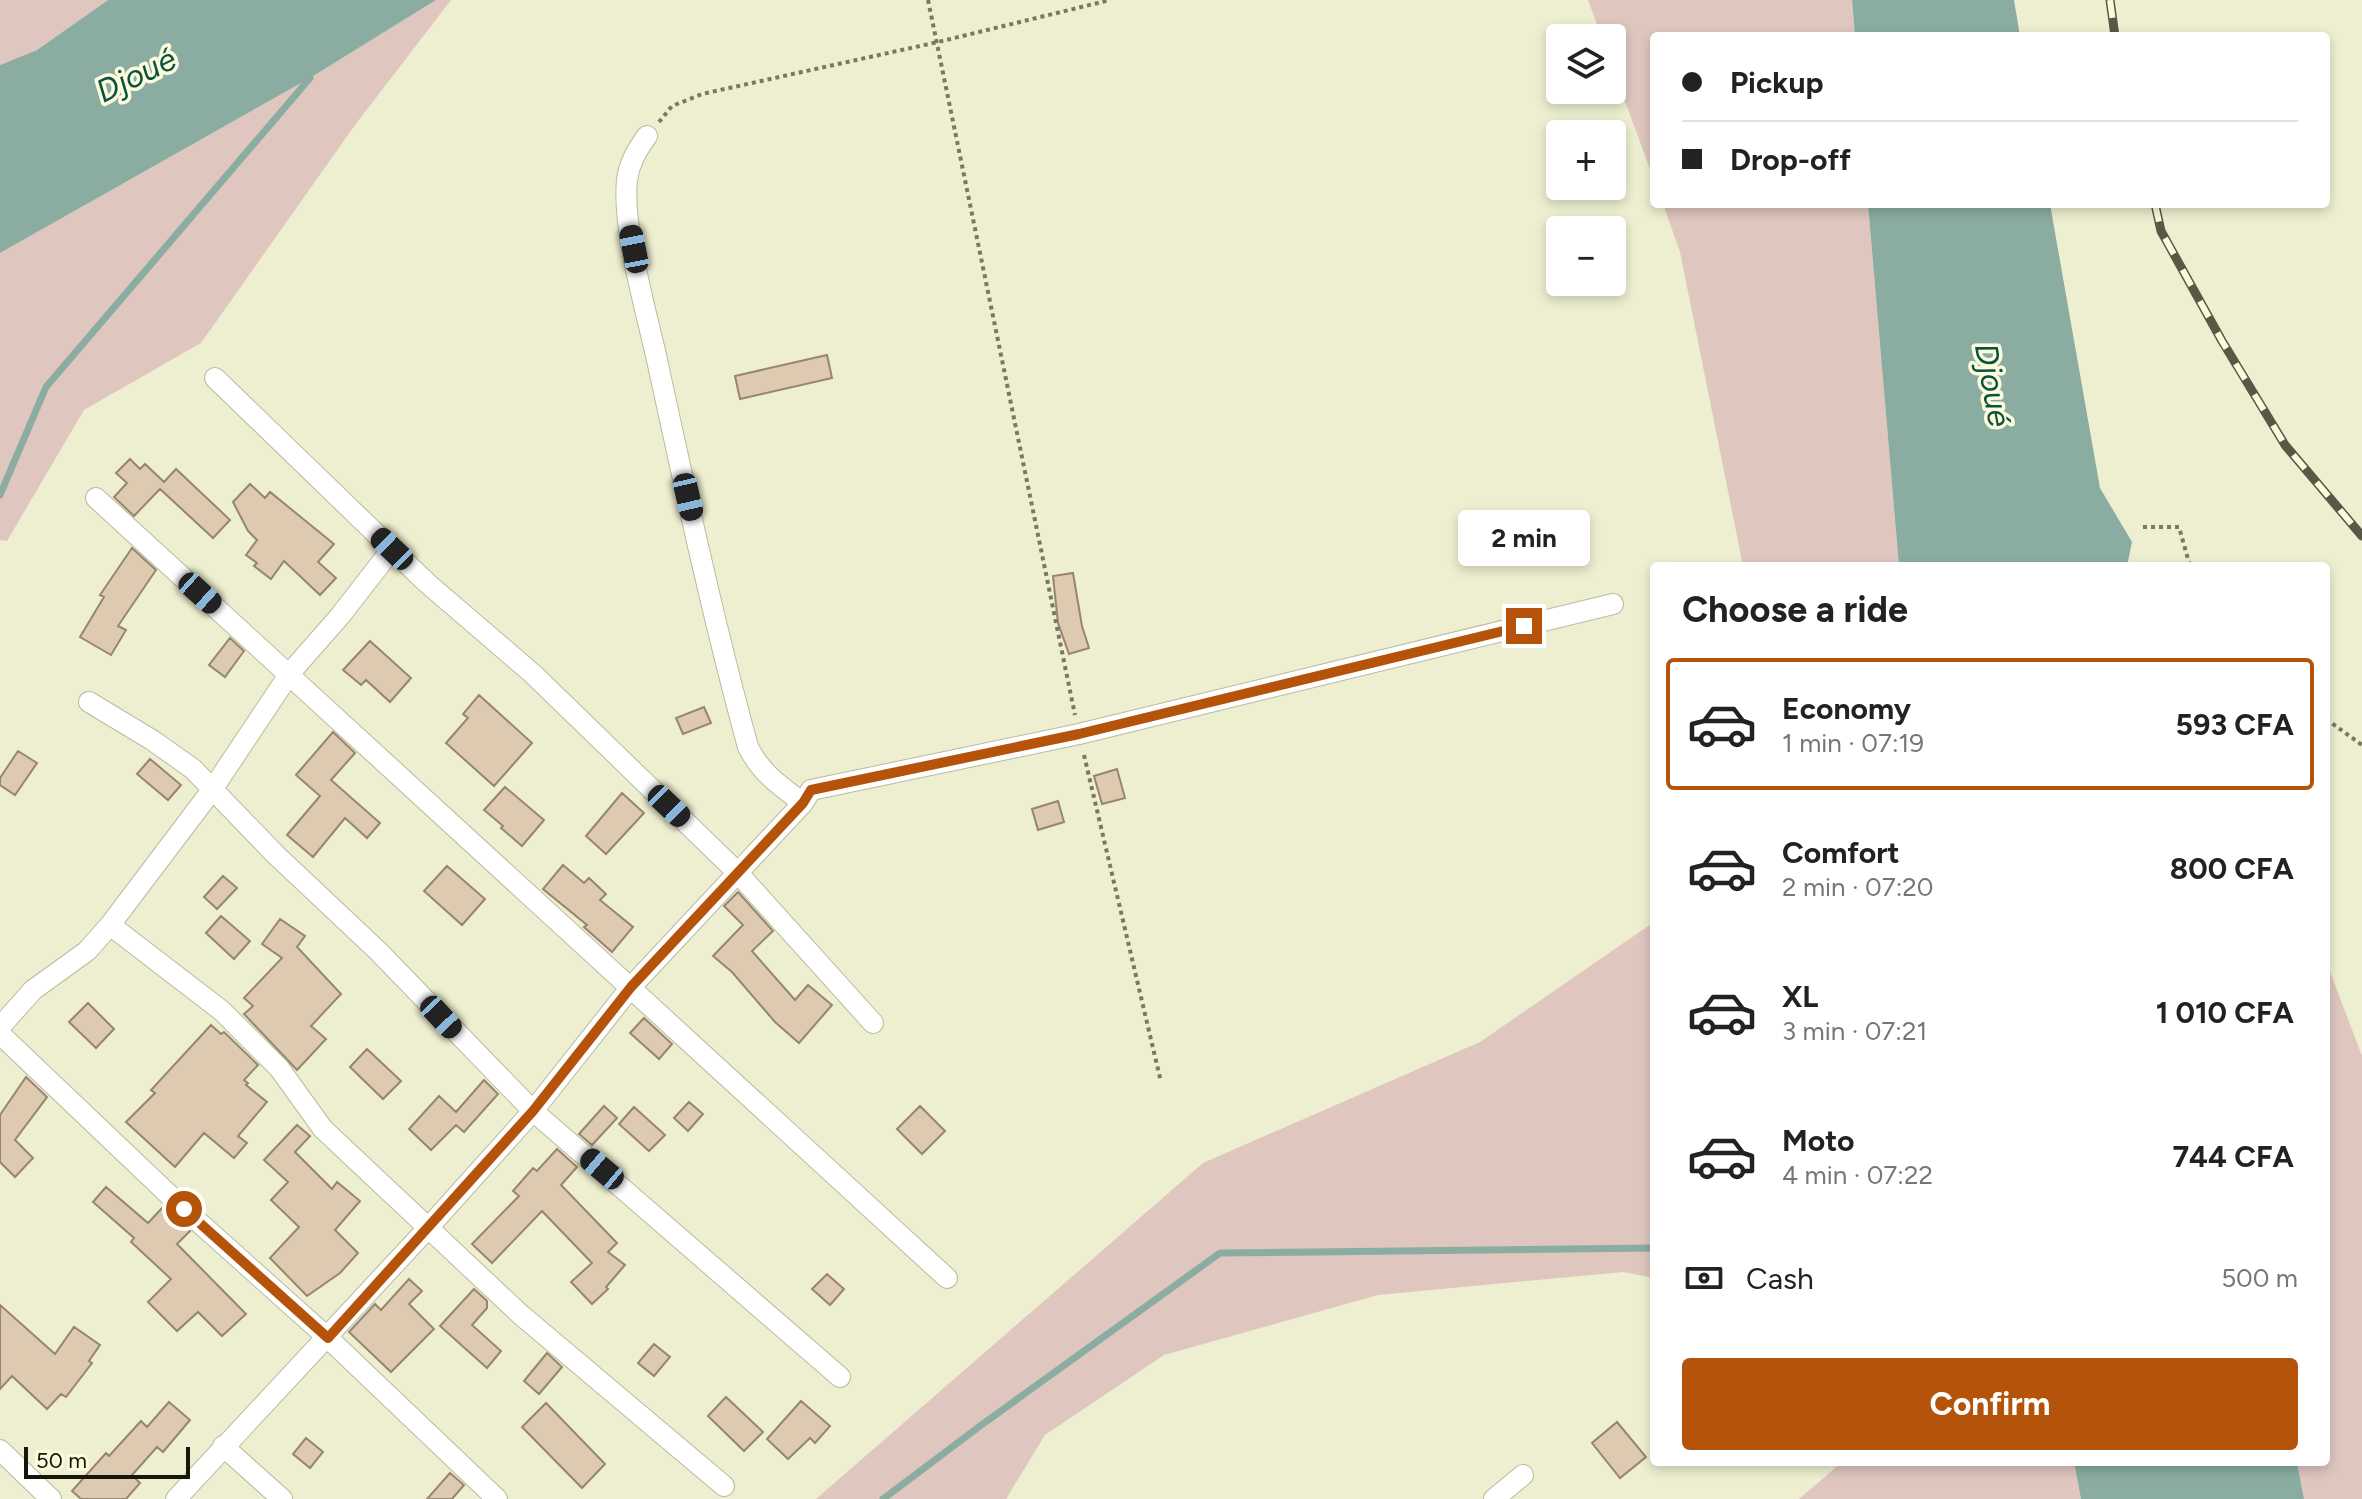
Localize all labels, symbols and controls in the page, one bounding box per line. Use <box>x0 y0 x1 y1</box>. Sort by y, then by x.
map controls <box>1546 24 1626 296</box>
button: layers <box>1546 24 1626 104</box>
water label: Djoué <box>90 39 182 111</box>
text: Pickup <box>1730 64 1824 101</box>
button: + <box>1546 120 1626 200</box>
text: Drop-off <box>1730 141 1851 178</box>
button: − <box>1546 216 1626 296</box>
car <box>618 223 650 275</box>
water label: Djoué <box>1967 340 2019 430</box>
car <box>671 471 705 523</box>
callout: 2 min <box>1458 510 1590 566</box>
text: 2 min <box>1491 522 1557 554</box>
car <box>366 524 418 574</box>
car <box>174 568 226 618</box>
text: Choose a ride <box>1682 588 1908 631</box>
route end <box>1506 608 1542 644</box>
icon: car <box>1686 688 1758 760</box>
text: Economy <box>1782 690 1911 727</box>
text: 593 CFA <box>2176 706 2294 743</box>
text: 1 min · 07:19 <box>1782 727 1924 759</box>
car <box>643 781 695 831</box>
icon: car <box>1686 832 1758 904</box>
text: Comfort <box>1782 834 1900 871</box>
text: 800 CFA <box>2170 850 2294 887</box>
text: 2 min · 07:20 <box>1782 871 1933 903</box>
icon: car <box>1686 976 1758 1048</box>
text: XL <box>1782 978 1818 1015</box>
car <box>416 991 466 1043</box>
text: 1 010 CFA <box>2156 994 2294 1031</box>
text: 3 min · 07:21 <box>1782 1015 1927 1047</box>
icon: car <box>1686 1120 1758 1192</box>
text: Moto <box>1782 1122 1854 1159</box>
text: 744 CFA <box>2172 1138 2294 1175</box>
car <box>576 1144 628 1194</box>
text: 4 min · 07:22 <box>1782 1159 1933 1191</box>
route start <box>166 1191 202 1227</box>
icon: cash <box>1682 1256 1726 1300</box>
text: Cash <box>1746 1260 1814 1297</box>
text: 500 m <box>2221 1262 2298 1294</box>
button: Confirm <box>1682 1358 2298 1450</box>
scale bar <box>24 1443 190 1479</box>
text: 50 m <box>36 1447 87 1474</box>

